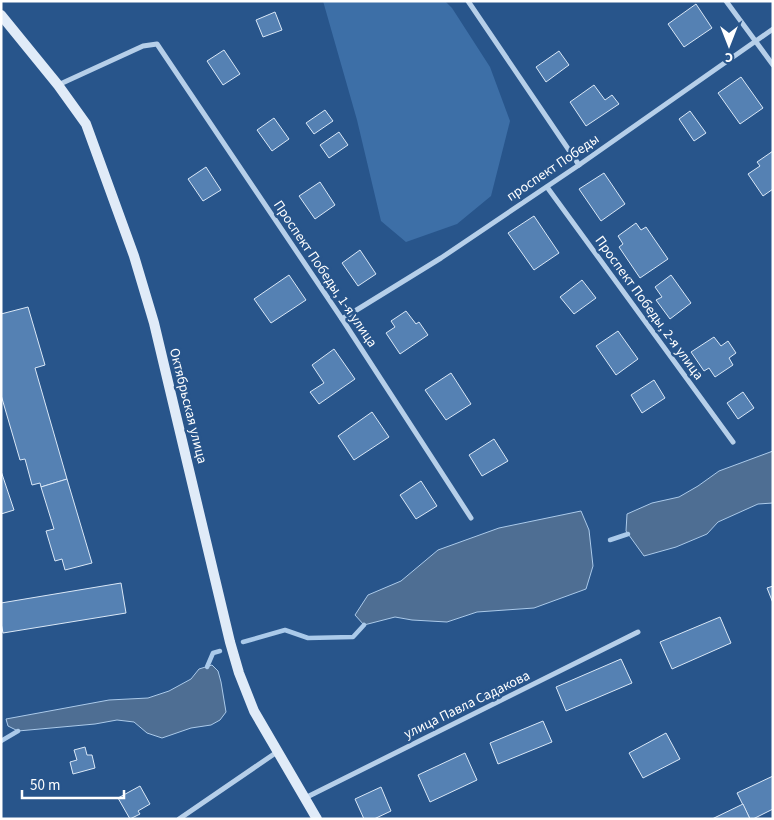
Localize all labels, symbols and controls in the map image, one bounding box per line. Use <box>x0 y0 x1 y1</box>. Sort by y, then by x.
north arrow <box>704 20 754 70</box>
text: С <box>725 47 733 67</box>
street label: проспект Победы <box>503 129 603 207</box>
street label: Проспект Победы, 1-я улица <box>268 196 382 352</box>
street label: Проспект Победы, 2-я улица <box>590 232 708 384</box>
street label: Октябрьская улица <box>164 346 212 466</box>
street label: улица Павла Садакова <box>401 666 533 744</box>
scale bar <box>22 768 125 800</box>
text: 50 m <box>30 775 60 796</box>

